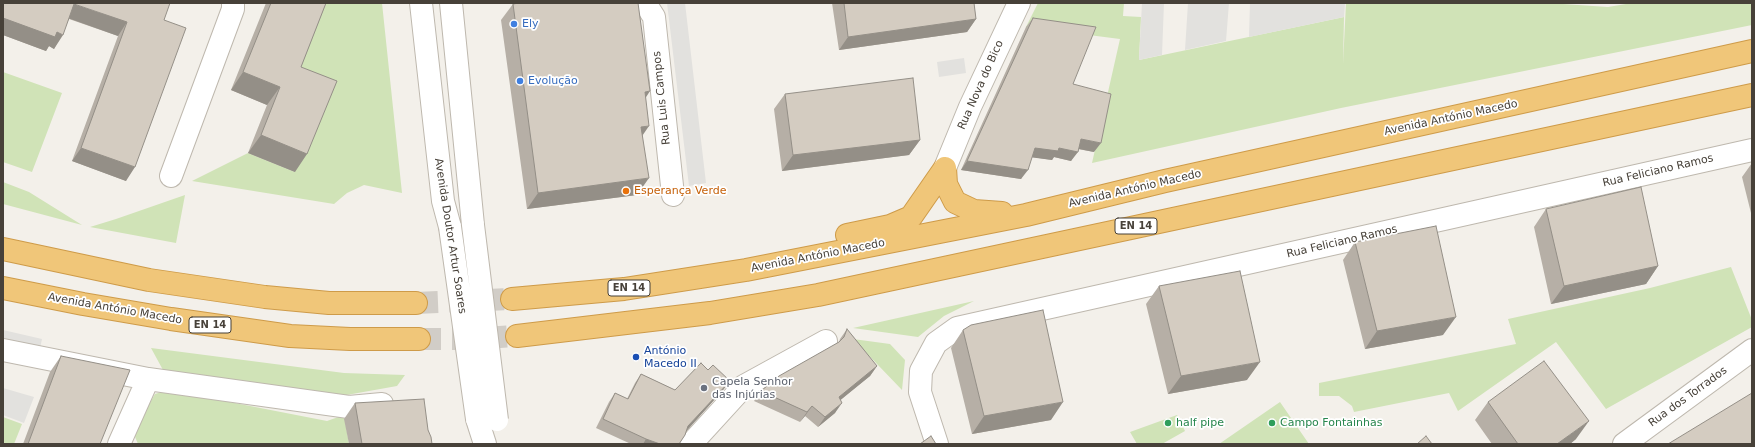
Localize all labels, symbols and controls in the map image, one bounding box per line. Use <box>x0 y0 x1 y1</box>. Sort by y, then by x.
place label: Ely <box>522 17 539 31</box>
marker: Ely <box>509 19 519 29</box>
street label: Rua Nova do Bico <box>955 38 1007 132</box>
street label: Rua Luis Campos <box>651 51 673 145</box>
place label: Evolução <box>528 74 578 88</box>
marker: Evolução <box>515 76 525 86</box>
street label: Avenida António Macedo <box>1383 97 1519 139</box>
street label: Rua Feliciano Ramos <box>1601 152 1715 190</box>
street label: Avenida Doutor Artur Soares <box>431 157 469 315</box>
street label: Avenida António Macedo <box>1067 167 1203 211</box>
place label: Esperança Verde <box>634 184 726 198</box>
marker: Esperança Verde <box>621 186 631 196</box>
road number: EN 14 <box>1115 218 1157 234</box>
street label: Rua Feliciano Ramos <box>1285 223 1399 261</box>
street label: Avenida António Macedo <box>750 237 886 275</box>
road number: EN 14 <box>608 280 650 296</box>
street label: Avenida António Macedo <box>47 291 183 327</box>
road number: EN 14 <box>189 317 231 333</box>
place label: António Macedo II <box>644 344 697 370</box>
marker: António Macedo II <box>631 352 641 362</box>
street label: Rua dos Torrados <box>1646 364 1730 430</box>
place label: Capela Senhor das Injúrias <box>712 375 792 401</box>
marker: Capela Senhor das Injúrias <box>699 383 709 393</box>
place label: half pipe <box>1176 416 1224 430</box>
place label: Campo Fontainhas <box>1280 416 1383 430</box>
marker: half pipe <box>1163 418 1173 428</box>
marker: Campo Fontainhas <box>1267 418 1277 428</box>

